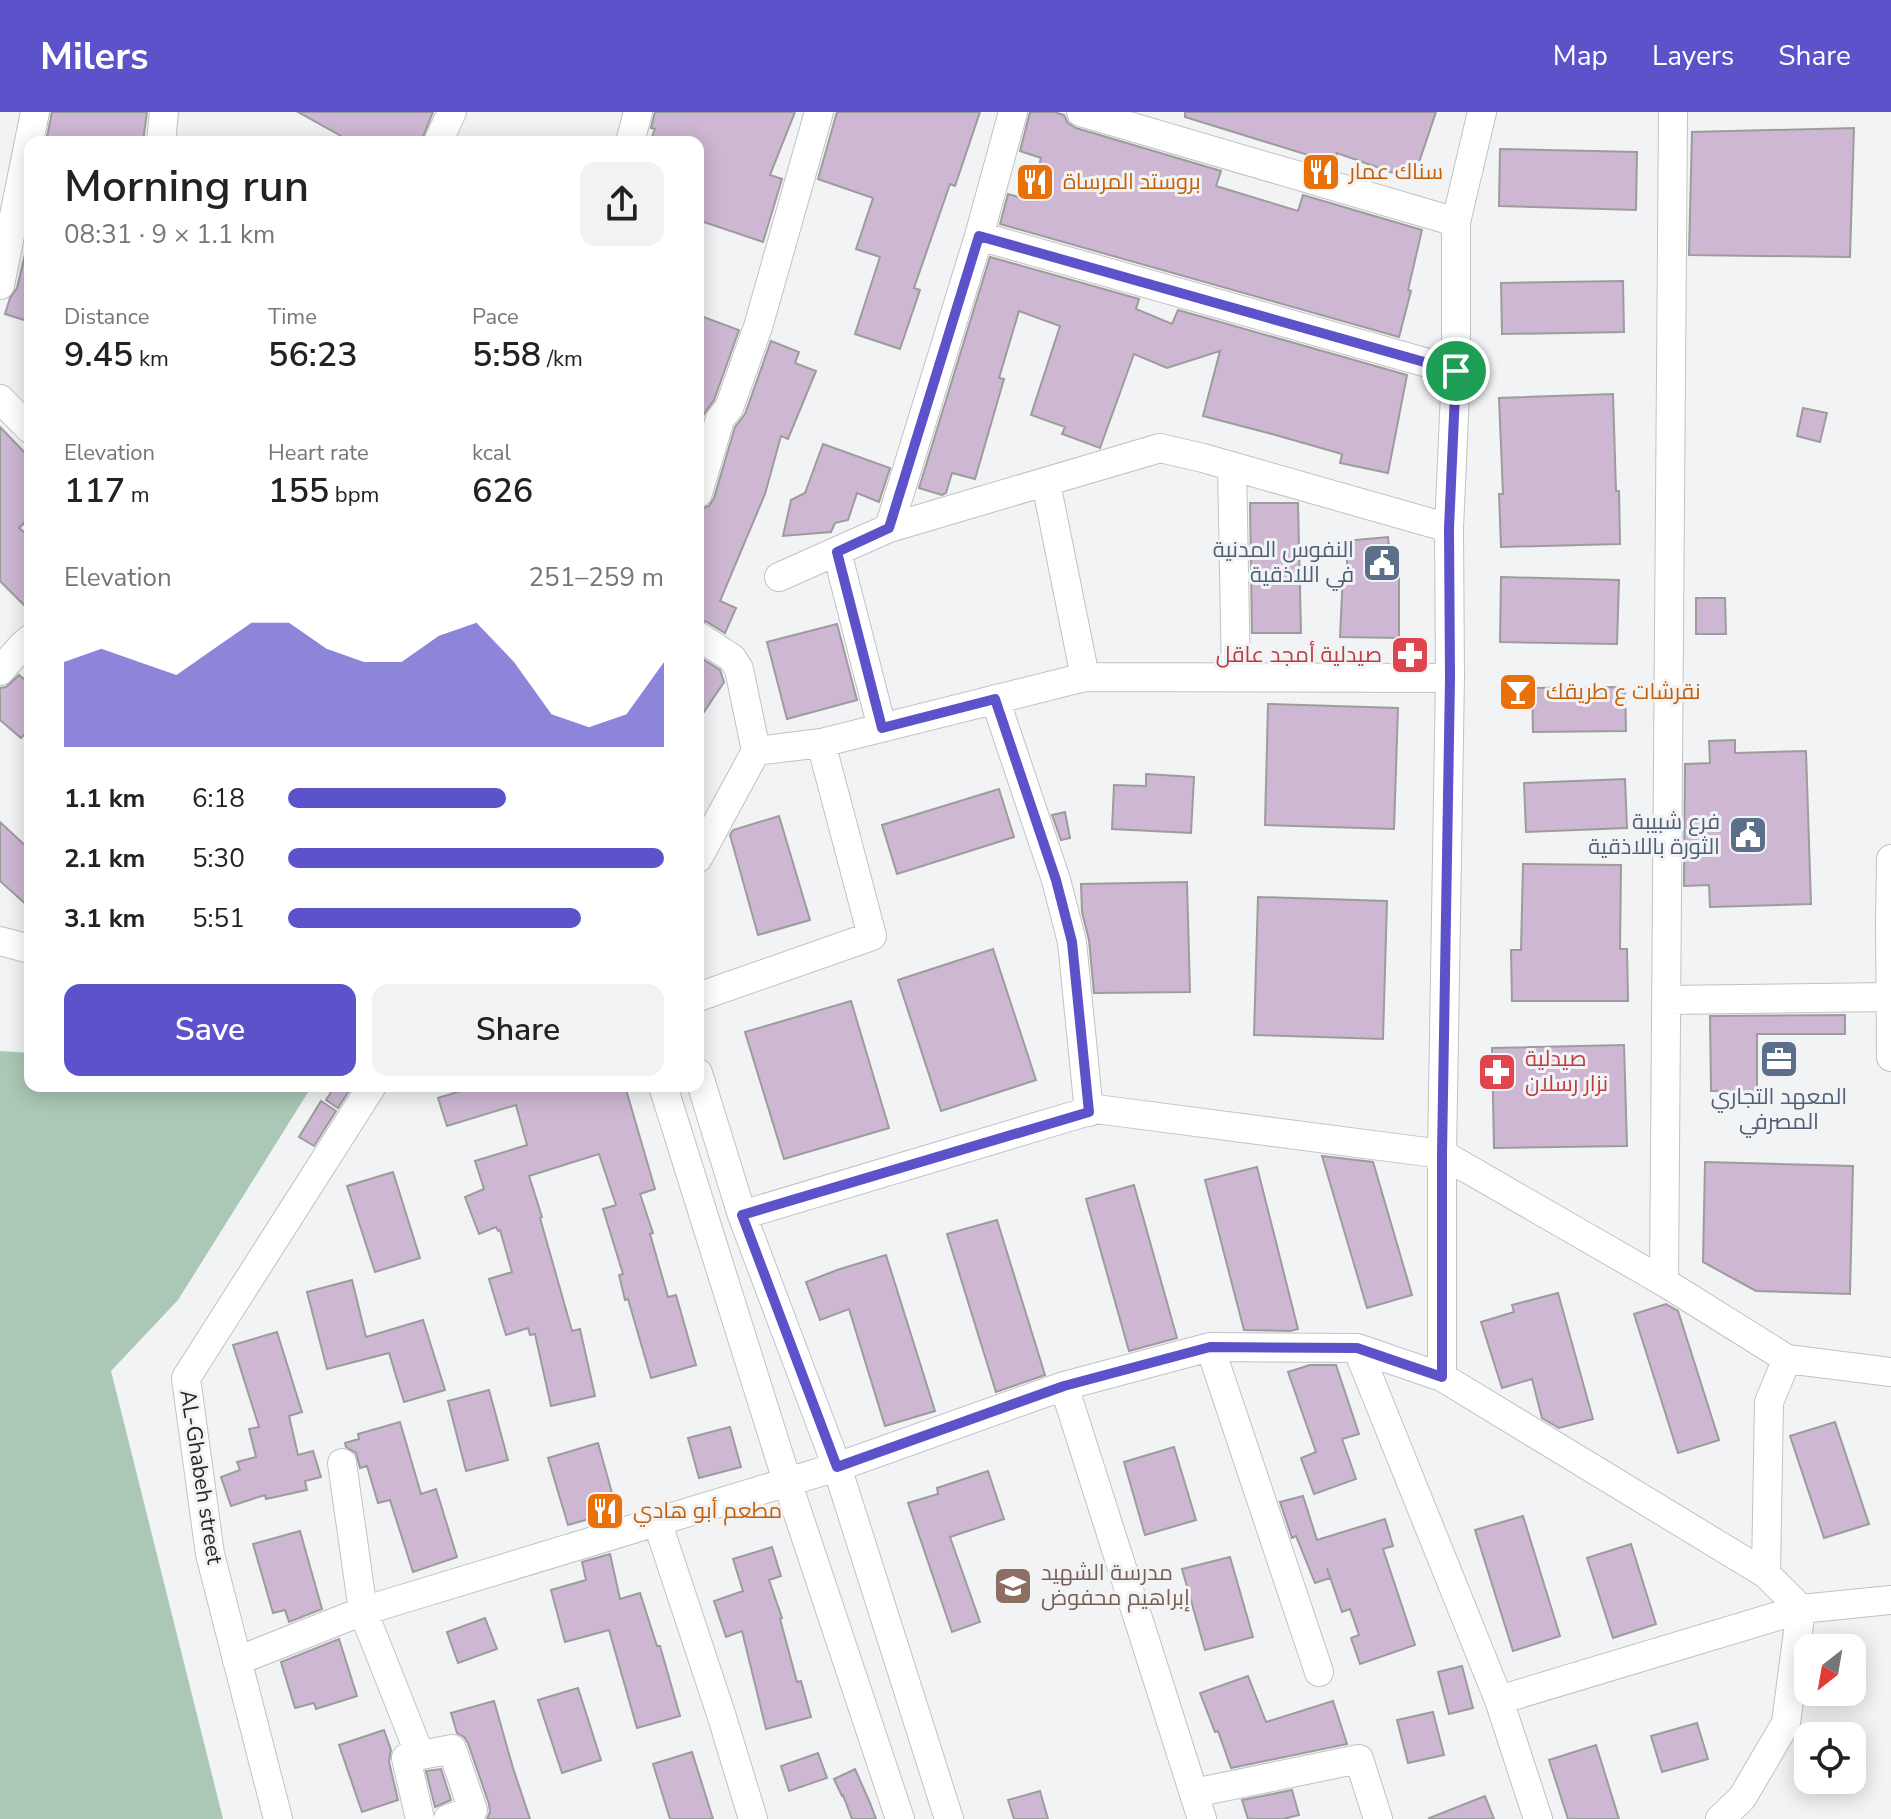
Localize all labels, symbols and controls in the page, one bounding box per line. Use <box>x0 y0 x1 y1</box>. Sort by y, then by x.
text: Milers <box>40 31 148 82</box>
text: Map <box>1553 37 1608 75</box>
text: Layers <box>1652 37 1734 75</box>
text: Share <box>1778 37 1851 75</box>
restaurant icon: سناك عمار <box>1300 151 1342 193</box>
text: Morning run <box>64 157 309 217</box>
place label: سناك عمار <box>1347 157 1443 187</box>
restaurant icon: بروستد المرساة <box>1014 161 1056 203</box>
button: share <box>580 162 664 246</box>
place label: بروستد المرساة <box>1063 167 1201 197</box>
text: 08:31 · 9 × 1.1 km <box>64 217 275 252</box>
text: Distance <box>64 302 149 332</box>
text: Time <box>268 302 317 332</box>
text: Pace <box>472 302 519 332</box>
text: 9.45 <box>64 332 133 378</box>
text: 56:23 <box>268 332 358 378</box>
text: 5:58 <box>472 332 541 378</box>
pin <box>1422 337 1490 405</box>
text: km <box>133 344 169 374</box>
text: /km <box>541 344 583 374</box>
icon: arrive <box>1434 349 1478 393</box>
text: Elevation <box>64 438 155 468</box>
text: Heart rate <box>268 438 369 468</box>
text: kcal <box>472 438 511 468</box>
text: 117 <box>64 468 125 514</box>
text: 155 <box>268 468 329 514</box>
text: 626 <box>472 468 533 514</box>
text: m <box>125 480 150 510</box>
text: bpm <box>329 480 379 510</box>
place label: النفوس المدنية في اللاذقية <box>1213 535 1354 591</box>
public building icon: النفوس المدنية في اللاذقية <box>1361 542 1403 584</box>
text: Elevation <box>64 560 172 595</box>
text: 251–259 m <box>528 560 664 595</box>
pharmacy icon: صيدلية أمجد عاقل <box>1389 634 1431 676</box>
place label: صيدلية أمجد عاقل <box>1216 640 1382 670</box>
bar icon: نقرشات ع طريقك <box>1497 671 1539 713</box>
place label: نقرشات ع طريقك <box>1546 677 1701 707</box>
text: 1.1 km <box>64 781 145 816</box>
text: 6:18 <box>192 781 245 816</box>
place label: فرع شبيبة الثورة باللاذقية <box>1588 807 1720 862</box>
public building icon: فرع شبيبة الثورة باللاذقية <box>1727 814 1769 856</box>
text: 2.1 km <box>64 841 145 876</box>
text: 5:30 <box>192 841 245 876</box>
text: 3.1 km <box>64 901 145 936</box>
text: 5:51 <box>192 901 245 936</box>
button: Save <box>64 984 356 1076</box>
button: Share <box>372 984 664 1076</box>
office icon: المعهد التجاري المصرفي <box>1758 1038 1800 1080</box>
place label: صيدلية نزار رسلان <box>1525 1044 1608 1099</box>
pharmacy icon: صيدلية نزار رسلان <box>1476 1051 1518 1093</box>
place label: المعهد التجاري المصرفي <box>1711 1082 1847 1138</box>
street label: AL-Ghabeh street <box>172 1388 230 1567</box>
restaurant icon: مطعم أبو هادي <box>584 1490 626 1532</box>
place label: مطعم أبو هادي <box>633 1496 782 1527</box>
place label: مدرسة الشهيد إبراهيم محفوض <box>1041 1558 1190 1613</box>
school or university icon: مدرسة الشهيد إبراهيم محفوض <box>992 1565 1034 1607</box>
north arrow <box>1794 1634 1866 1706</box>
map controls <box>1794 1634 1866 1794</box>
button: locate <box>1794 1722 1866 1794</box>

